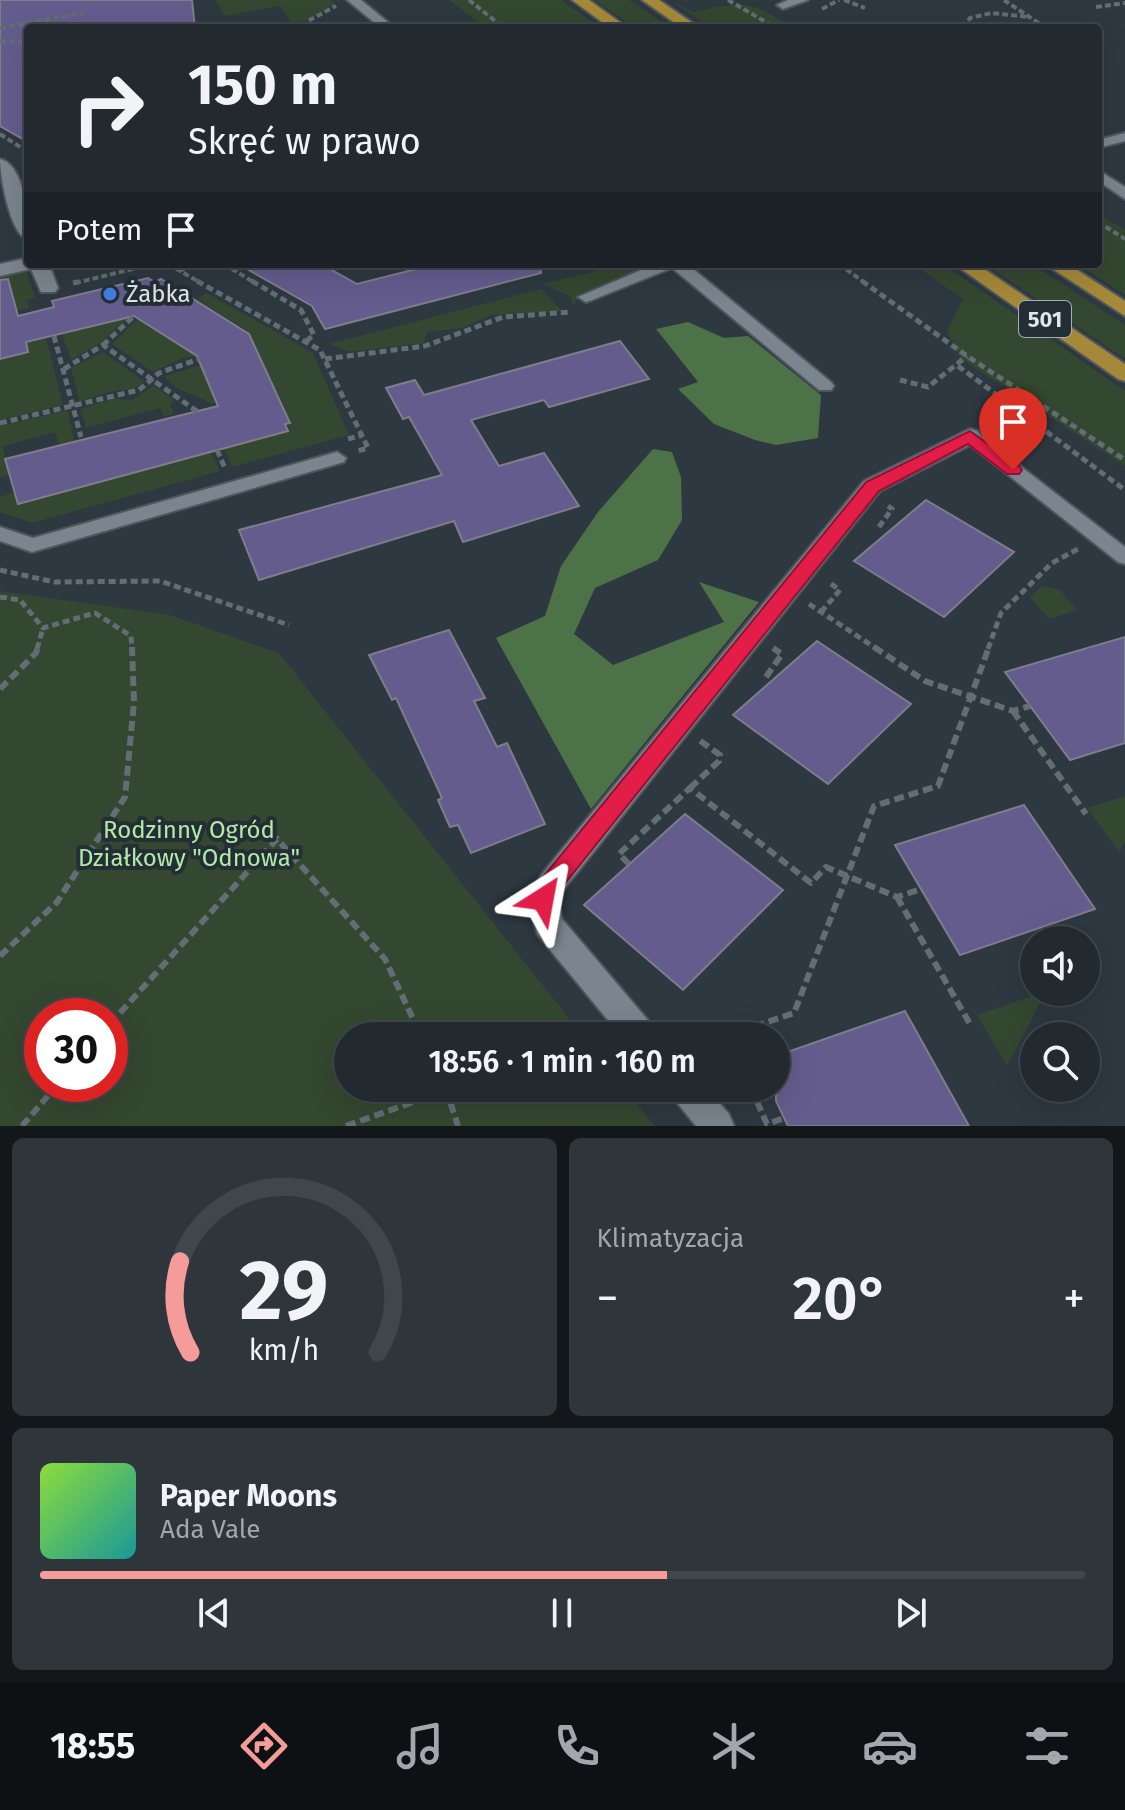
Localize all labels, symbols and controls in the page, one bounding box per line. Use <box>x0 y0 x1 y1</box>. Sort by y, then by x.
text: 150 m <box>188 52 337 119</box>
icon: right <box>56 56 160 160</box>
text: Skręć w prawo <box>188 120 421 164</box>
icon: arrive <box>159 208 203 252</box>
text: Potem <box>56 212 143 248</box>
place label: Żabka <box>126 280 190 308</box>
marker: Żabka <box>101 285 119 303</box>
road number: 501 <box>1019 301 1071 337</box>
pin <box>979 388 1047 470</box>
icon: arrive <box>991 400 1035 444</box>
park label: Rodzinny Ogród Działkowy "Odnowa" <box>78 816 300 872</box>
position arrow <box>501 857 585 941</box>
map controls <box>1020 926 1100 1102</box>
button: sound <box>1020 926 1100 1006</box>
speed limit sign: 30 <box>24 998 128 1102</box>
button: search <box>1020 1022 1100 1102</box>
text: 18:56 · 1 min · 160 m <box>428 1044 696 1080</box>
text: Klimatyzacja <box>597 1223 744 1254</box>
text: 29 <box>240 1241 329 1341</box>
text: 20° <box>792 1263 889 1335</box>
text: − <box>597 1272 619 1325</box>
text: + <box>1063 1272 1085 1325</box>
text: km/h <box>249 1333 320 1368</box>
text: Paper Moons <box>160 1478 337 1514</box>
text: Ada Vale <box>160 1514 260 1545</box>
icon: previous <box>192 1591 236 1635</box>
icon: pause <box>540 1591 584 1635</box>
icon: next <box>889 1591 933 1635</box>
icon: directions <box>236 1718 292 1774</box>
icon: music <box>392 1718 448 1774</box>
icon: phone <box>549 1718 605 1774</box>
icon: climate <box>706 1718 762 1774</box>
icon: car <box>862 1718 918 1774</box>
icon: filters <box>1019 1718 1075 1774</box>
text: 18:55 <box>50 1724 135 1768</box>

